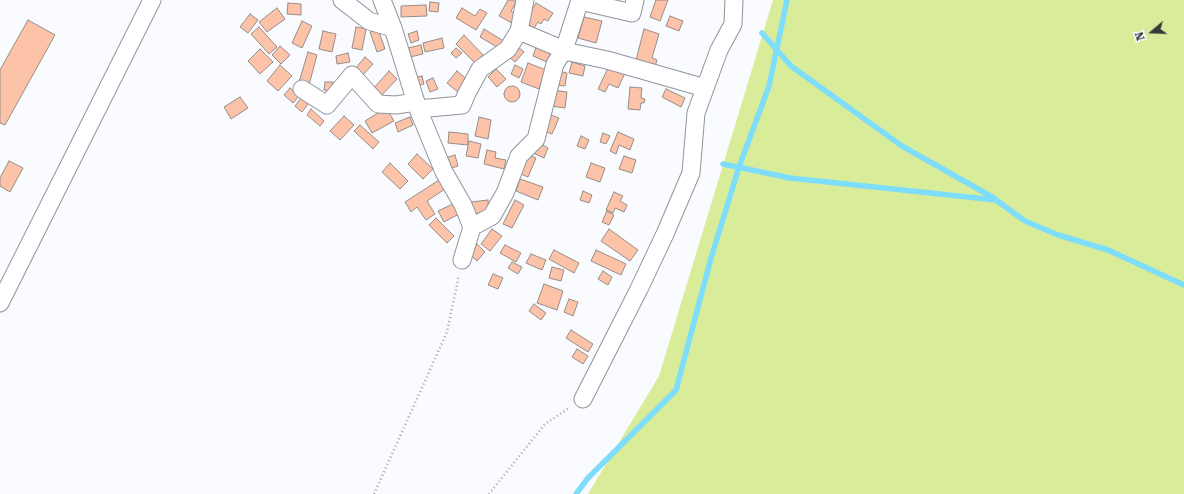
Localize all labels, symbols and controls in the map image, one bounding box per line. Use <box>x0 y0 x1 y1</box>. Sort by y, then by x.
north arrow <box>1132 12 1172 52</box>
text: N <box>1133 30 1148 42</box>

